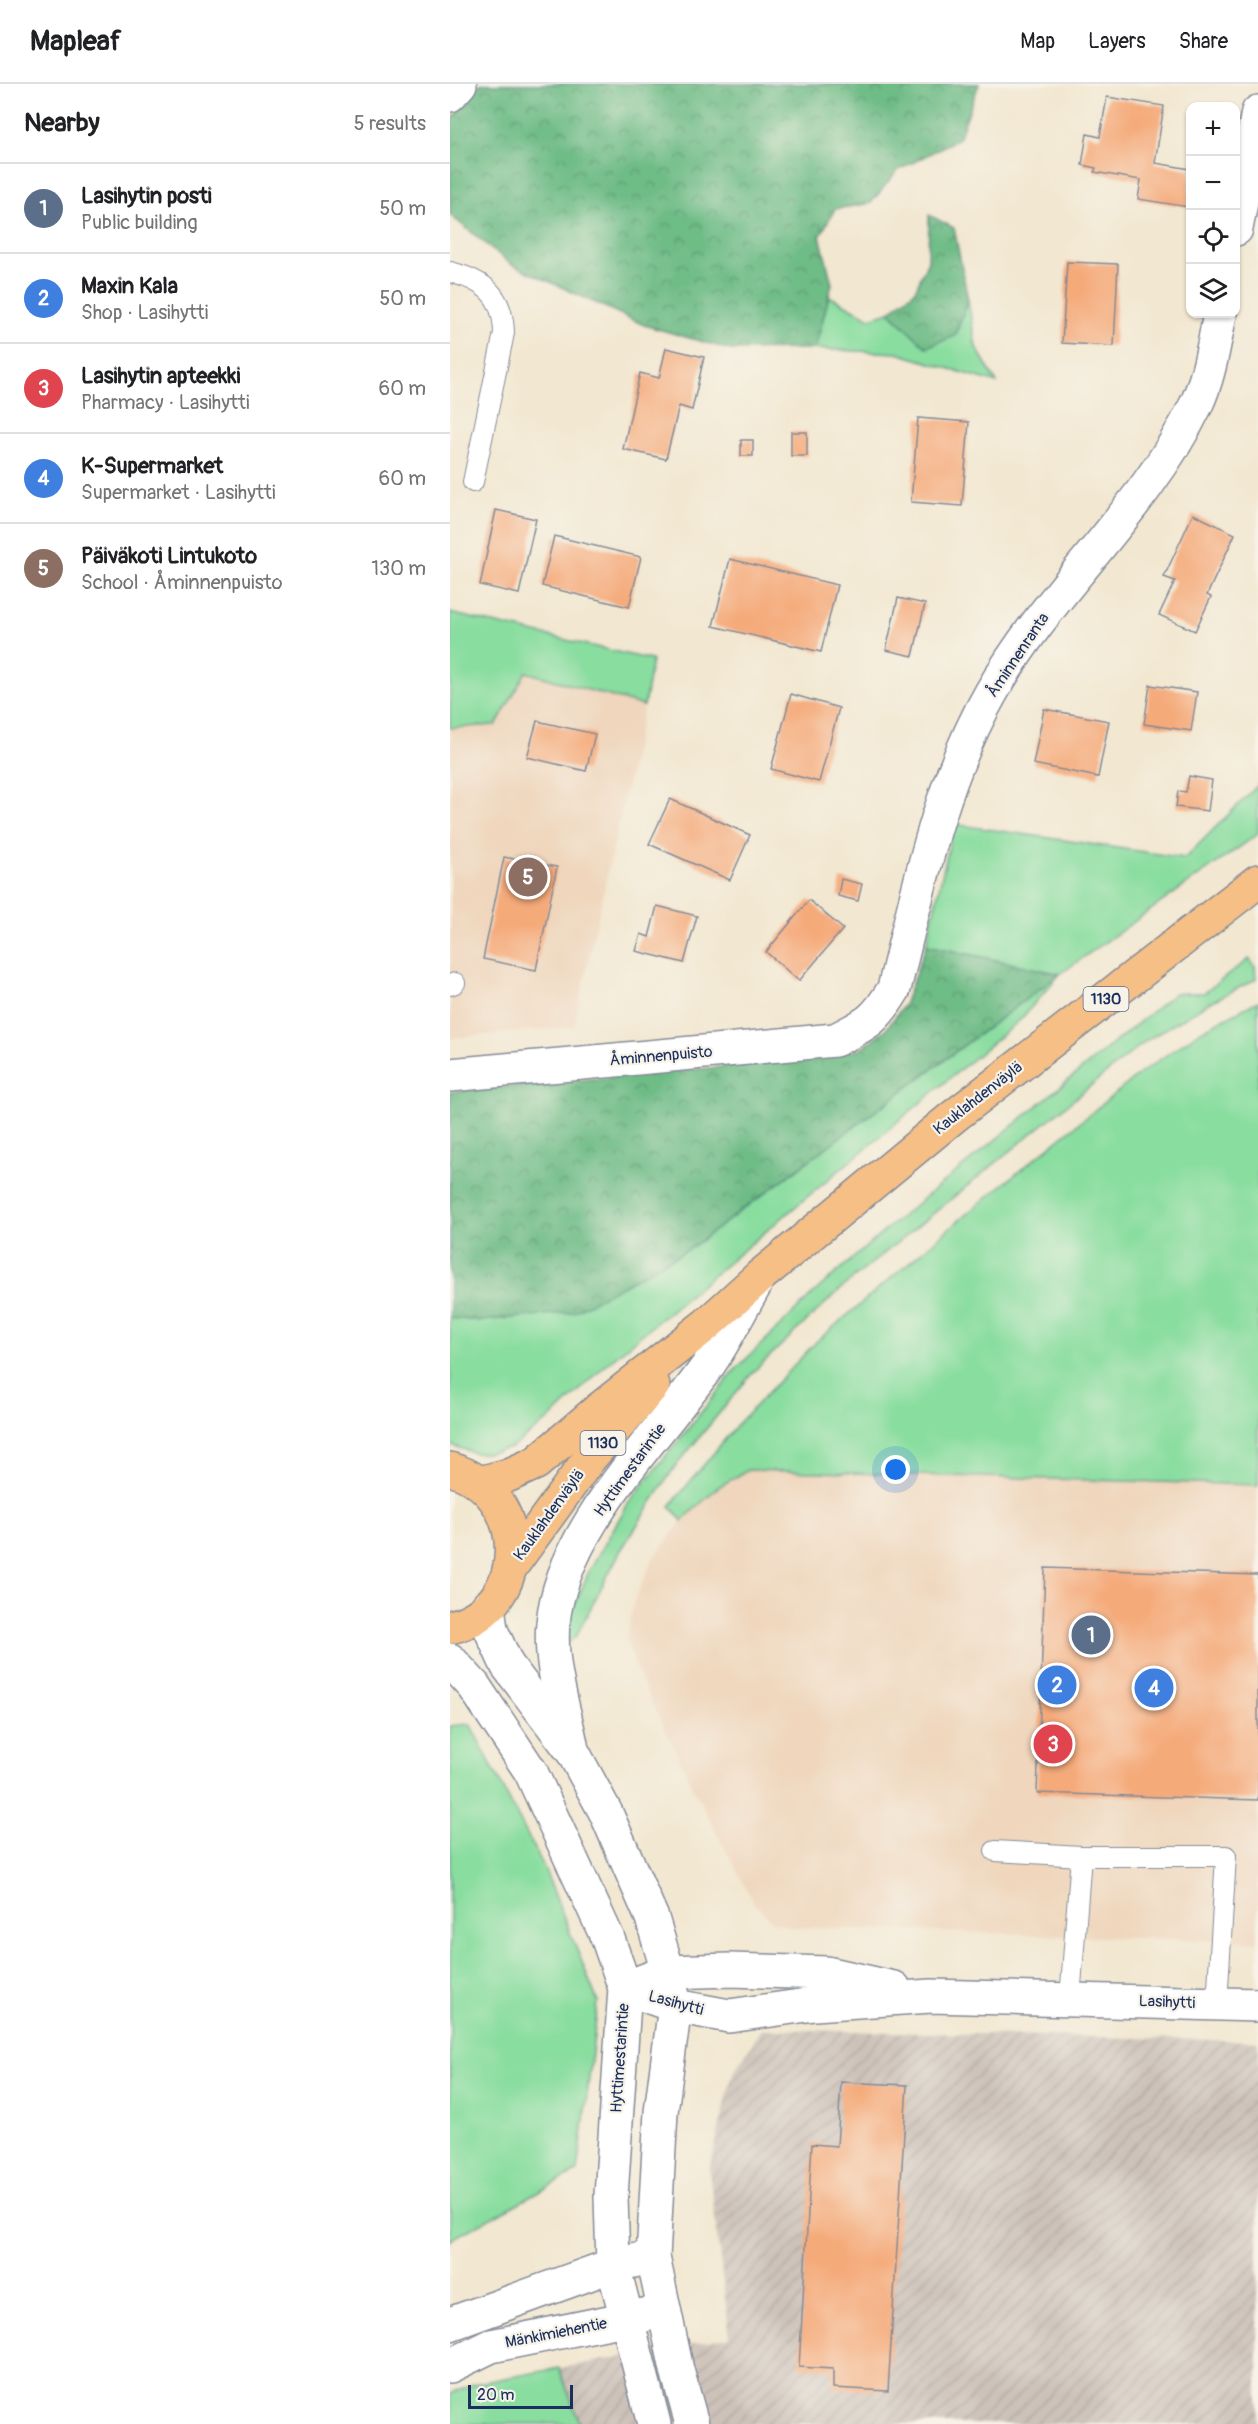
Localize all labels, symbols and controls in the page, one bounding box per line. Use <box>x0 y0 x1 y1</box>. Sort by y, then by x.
text: Mapleaf <box>30 24 121 59</box>
text: Map <box>1020 28 1055 55</box>
text: Layers <box>1088 28 1146 55</box>
text: Share <box>1179 28 1228 55</box>
map controls <box>1186 102 1240 318</box>
button: + <box>1186 102 1240 156</box>
text: Nearby <box>24 107 100 139</box>
text: 5 results <box>354 111 426 136</box>
button: − <box>1186 156 1240 210</box>
text: Lasihytin posti <box>81 182 212 210</box>
text: 1 <box>40 196 47 221</box>
text: 50 m <box>379 196 426 221</box>
text: Public building <box>81 210 197 235</box>
button: locate <box>1186 210 1240 264</box>
button: layers <box>1186 264 1240 318</box>
text: Maxin Kala <box>81 272 178 300</box>
text: 2 <box>38 286 49 311</box>
text: 50 m <box>379 286 426 311</box>
text: Shop · Lasihytti <box>81 300 208 325</box>
text: Lasihytin apteekki <box>81 362 240 390</box>
text: 3 <box>38 376 49 401</box>
text: 60 m <box>379 376 426 401</box>
text: Pharmacy · Lasihytti <box>81 390 249 415</box>
text: K-Supermarket <box>81 452 223 480</box>
text: 4 <box>38 466 49 491</box>
text: 60 m <box>379 466 426 491</box>
text: Supermarket · Lasihytti <box>81 480 275 505</box>
text: Päiväkoti Lintukoto <box>81 542 257 570</box>
text: 5 <box>38 556 49 581</box>
text: 130 m <box>371 556 426 581</box>
text: School · Åminnenpuisto <box>81 570 282 595</box>
street label: Åminnenranta <box>982 608 1054 701</box>
pin: 5 <box>508 854 548 900</box>
road number: 1130 <box>1084 987 1128 1011</box>
street label: Åminnenpuisto <box>609 1041 714 1070</box>
street label: Kauklahdenväylä <box>929 1057 1027 1139</box>
street label: Hyttimestarintie <box>590 1420 670 1520</box>
road number: 1130 <box>580 1431 626 1455</box>
your location <box>881 1455 910 1484</box>
street label: Kauklahdenväylä <box>509 1465 589 1565</box>
pin: 1 <box>1072 1612 1110 1658</box>
pin: 2 <box>1038 1662 1076 1708</box>
pin: 4 <box>1134 1666 1174 1710</box>
pin: 3 <box>1034 1722 1072 1766</box>
street label: Lasihytti <box>646 1986 706 2020</box>
street label: Lasihytti <box>1138 1991 1196 2013</box>
street label: Hyttimestarintie <box>606 2002 634 2114</box>
street label: Mänkimiehentie <box>503 2313 609 2353</box>
scale bar <box>468 2382 573 2410</box>
text: 20 m <box>477 2385 515 2405</box>

